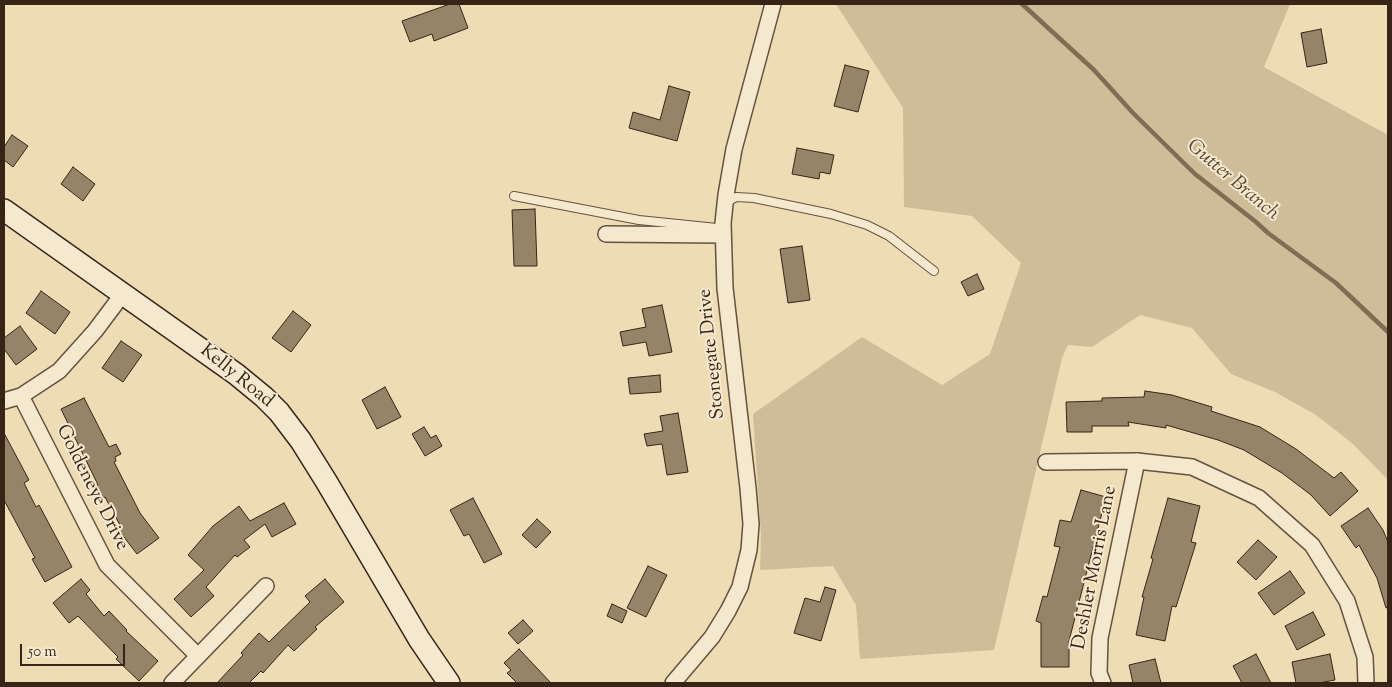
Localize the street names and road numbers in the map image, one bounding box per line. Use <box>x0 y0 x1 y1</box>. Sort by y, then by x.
street label: Stonegate Drive <box>695 288 731 420</box>
street label: Kelly Road <box>195 340 277 414</box>
street label: Goldeneye Drive <box>50 421 132 555</box>
street label: Deshler Morris Lane <box>1069 484 1123 652</box>

